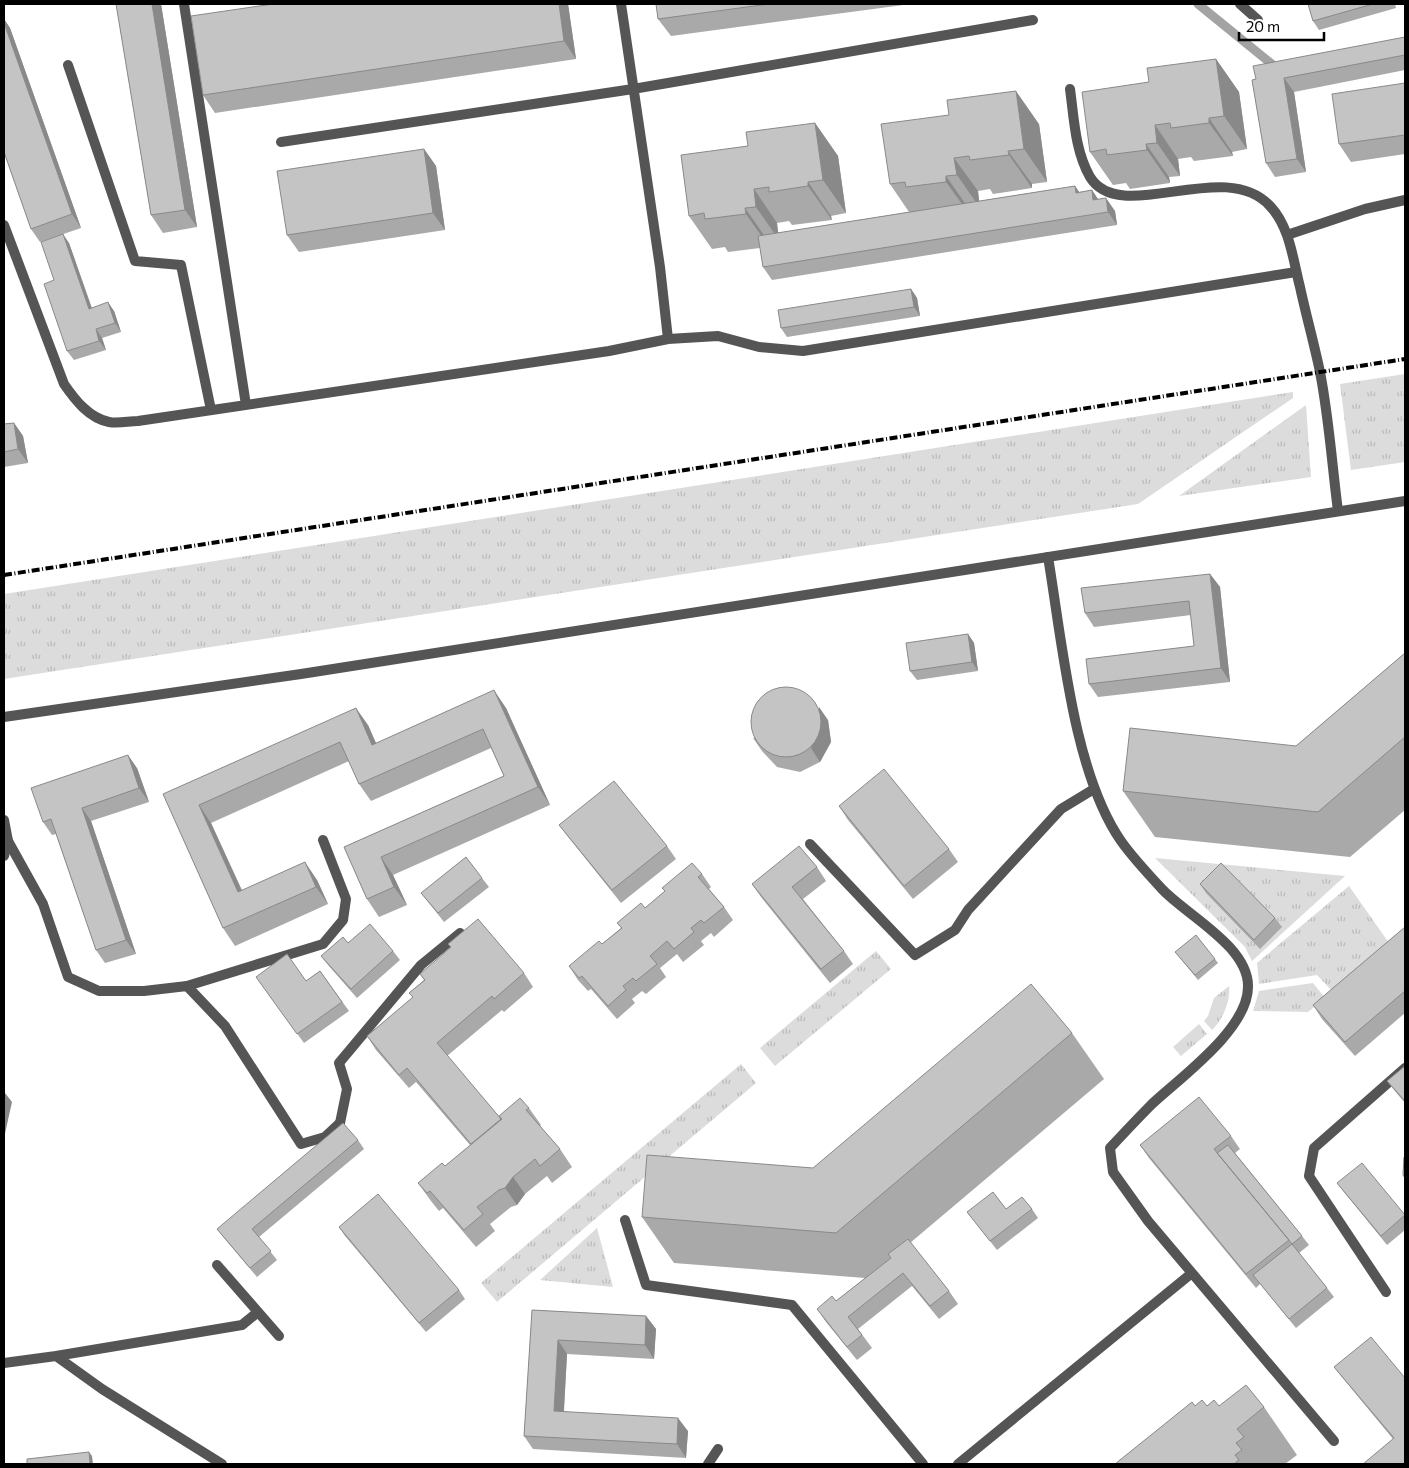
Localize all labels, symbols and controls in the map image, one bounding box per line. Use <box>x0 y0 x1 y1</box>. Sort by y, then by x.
scale bar <box>1239 10 1324 42</box>
text: 20 m <box>1246 17 1280 35</box>

